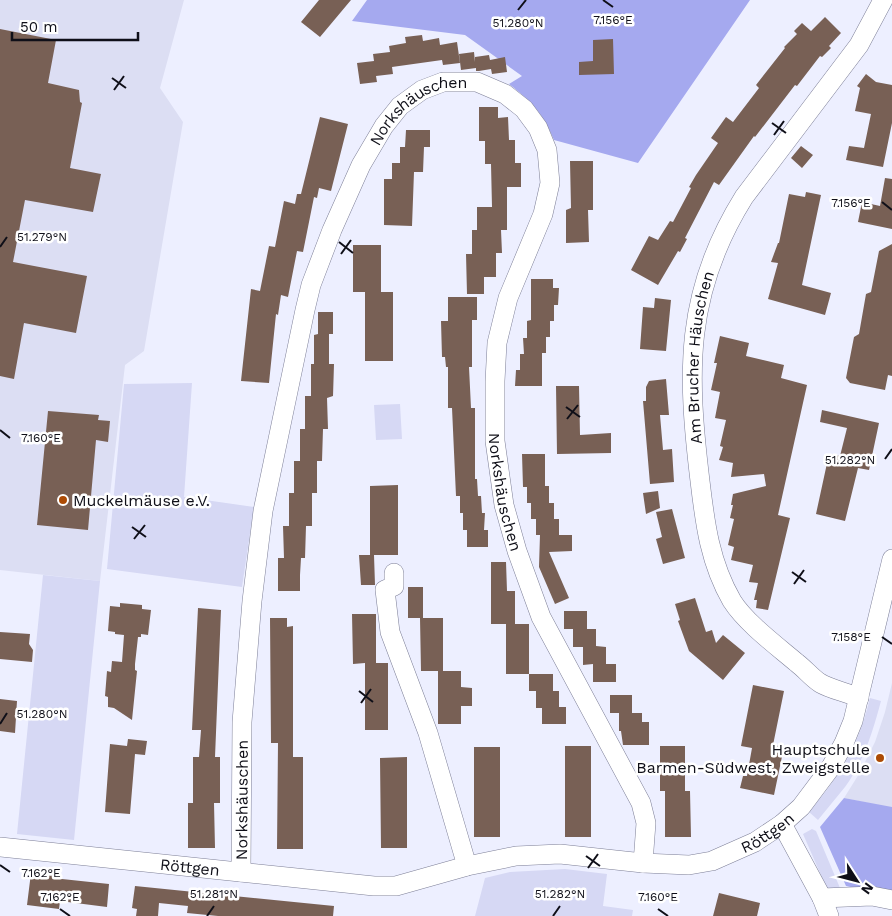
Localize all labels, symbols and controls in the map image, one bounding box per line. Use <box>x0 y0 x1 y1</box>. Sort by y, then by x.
scale bar <box>12 10 139 42</box>
text: 7.156°E <box>593 13 633 27</box>
text: 51.280°N <box>492 16 544 30</box>
text: 50 m <box>20 18 57 36</box>
street label: Norkshäuschen <box>365 73 467 149</box>
text: 7.156°E <box>831 196 871 210</box>
text: 51.279°N <box>17 230 67 244</box>
street label: Am Brucher Häuschen <box>683 268 717 445</box>
text: 7.160°E <box>21 431 61 445</box>
street label: Norkshäuschen <box>486 433 526 553</box>
text: 51.282°N <box>825 453 875 467</box>
place label: Muckelmäuse e.V. <box>73 491 210 510</box>
marker: Muckelmäuse e.V. <box>57 494 69 506</box>
text: 7.158°E <box>831 630 871 644</box>
text: 51.280°N <box>16 707 68 721</box>
street label: Norkshäuschen <box>232 740 251 860</box>
place label: Hauptschule Barmen-Südwest, Zweigstelle <box>636 740 870 777</box>
marker: Hauptschule Barmen-Südwest, Zweigstelle <box>874 752 886 764</box>
street label: Röttgen <box>738 808 798 857</box>
street label: Röttgen <box>159 854 221 879</box>
north arrow <box>832 856 882 906</box>
text: 7.162°E <box>21 866 61 880</box>
text: N <box>858 880 877 898</box>
text: 51.281°N <box>190 887 238 901</box>
text: 51.282°N <box>535 887 585 901</box>
text: 7.162°E <box>40 890 80 904</box>
text: 7.160°E <box>638 890 678 904</box>

